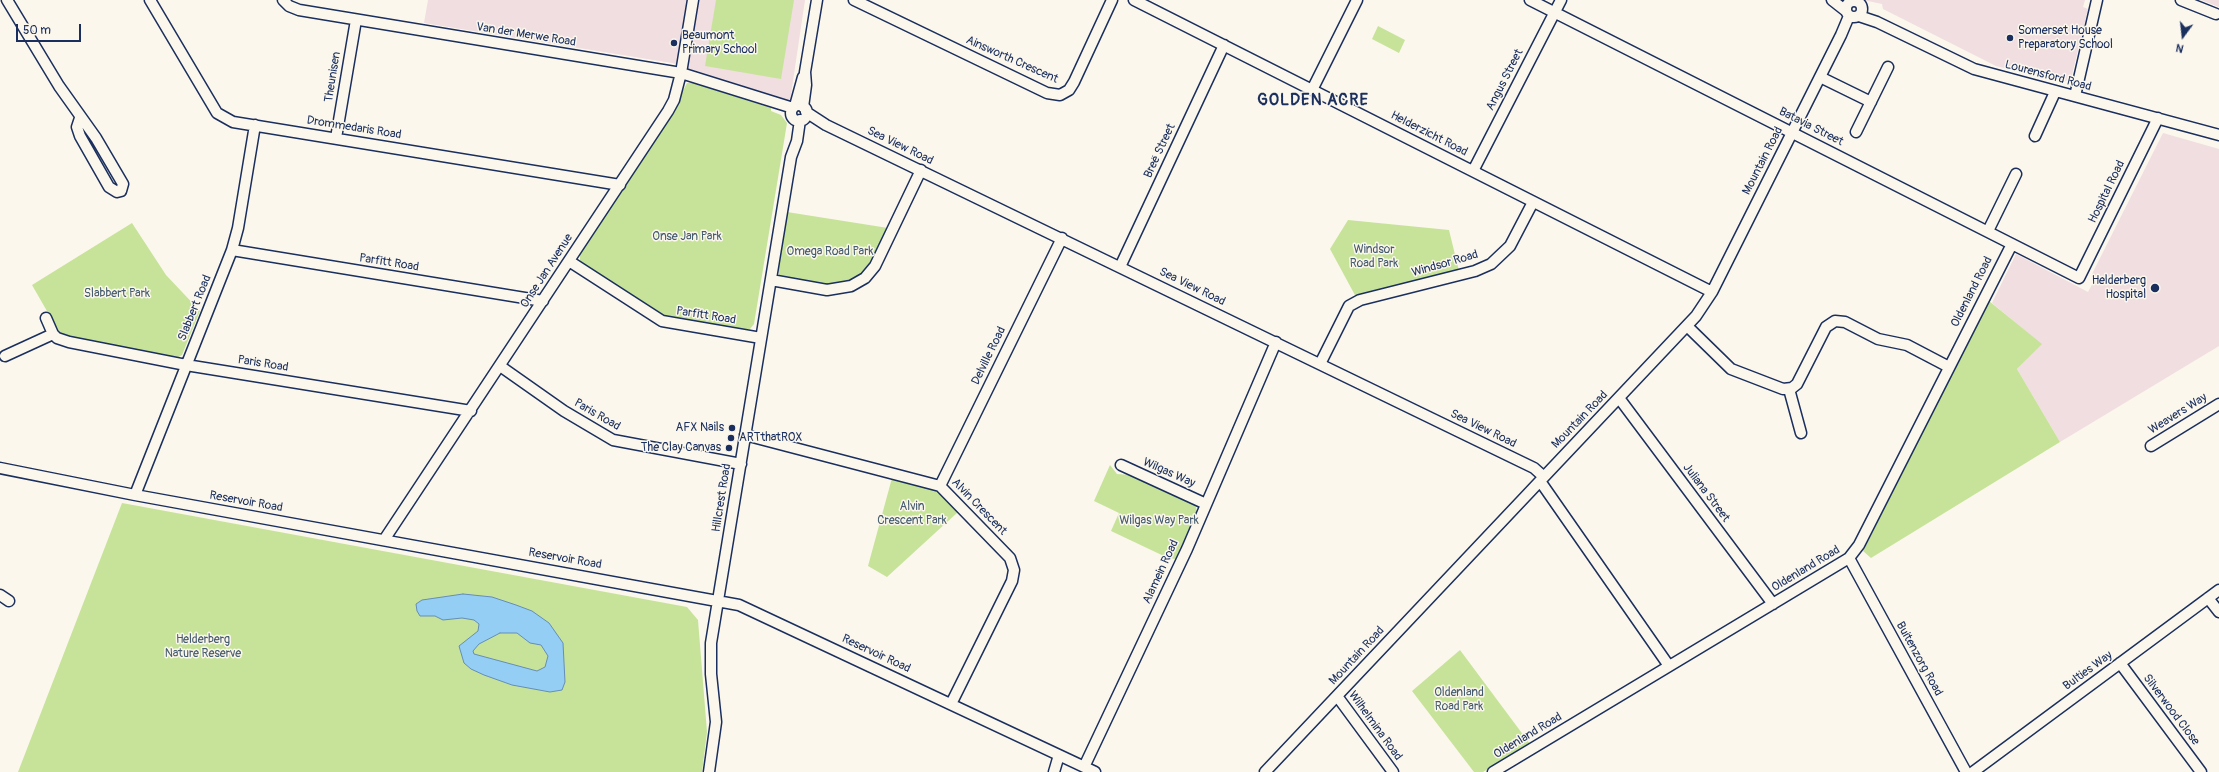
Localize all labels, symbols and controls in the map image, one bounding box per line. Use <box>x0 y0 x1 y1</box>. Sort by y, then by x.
scale bar <box>18 16 83 42</box>
north arrow <box>2163 16 2203 56</box>
street label: Van der Merwe Road <box>475 20 577 50</box>
text: 50 m <box>23 23 51 38</box>
place label: Somerset House Preparatory School <box>2018 24 2113 52</box>
place label: Beaumont Primary School <box>682 29 757 57</box>
street label: Ainsworth Crescent <box>964 33 1060 87</box>
marker: Somerset House Preparatory School <box>2005 33 2015 43</box>
marker: Beaumont Primary School <box>669 38 679 48</box>
text: N <box>2174 41 2185 55</box>
street label: Angus Street <box>1483 47 1527 113</box>
street label: Theunisen <box>322 51 344 103</box>
street label: Lourensford Road <box>2003 58 2093 94</box>
district label: GOLDEN ACRE <box>1257 91 1369 111</box>
street label: Batavia Street <box>1776 105 1846 149</box>
street label: Helderzicht Road <box>1388 108 1470 160</box>
street label: Drommedaris Road <box>306 113 402 143</box>
street label: Breë Street <box>1141 122 1179 180</box>
street label: Sea View Road <box>865 124 935 168</box>
street label: Mountain Road <box>1740 125 1786 197</box>
street label: Hospital Road <box>2086 158 2128 226</box>
park label: Onse Jan Park <box>652 230 722 244</box>
street label: Onse Jan Avenue <box>518 231 576 311</box>
park label: Windsor Road Park <box>1350 243 1398 271</box>
park label: Omega Road Park <box>787 245 873 259</box>
street label: Windsor Road <box>1410 248 1480 280</box>
street label: Parfitt Road <box>358 251 420 275</box>
street label: Oldenland Road <box>1948 254 1996 330</box>
street label: Sea View Road <box>1157 265 1227 309</box>
street label: Slabbert Road <box>175 273 215 343</box>
place label: Helderberg Hospital <box>2092 274 2146 302</box>
marker: Helderberg Hospital <box>2149 282 2161 294</box>
park label: Slabbert Park <box>84 287 150 301</box>
street label: Parfitt Road <box>675 304 737 328</box>
street label: Delville Road <box>969 325 1009 387</box>
street label: Paris Road <box>237 353 289 375</box>
street label: Mountain Road <box>1549 388 1611 452</box>
street label: Weavers Way <box>2146 390 2210 438</box>
street label: Paris Road <box>571 396 623 434</box>
street label: Sea View Road <box>1448 407 1518 451</box>
place label: AFX Nails <box>676 421 724 435</box>
marker: AFX Nails <box>727 423 737 433</box>
place label: ARTthatROX <box>739 431 802 445</box>
marker: ARTthatROX <box>726 433 736 443</box>
place label: The Clay Canvas <box>641 441 721 455</box>
marker: The Clay Canvas <box>724 443 734 453</box>
street label: Wilgas Way <box>1141 455 1197 491</box>
street label: Juliana Street <box>1679 461 1733 525</box>
street label: Hillcrest Road <box>709 463 735 533</box>
street label: Alvin Crescent <box>948 476 1010 538</box>
street label: Reservoir Road <box>208 488 284 516</box>
park label: Alvin Crescent Park <box>877 500 947 528</box>
park label: Wilgas Way Park <box>1119 514 1199 528</box>
street label: Alamein Road <box>1140 538 1182 606</box>
street label: Oldenland Road <box>1769 543 1843 595</box>
street label: Reservoir Road <box>527 545 603 573</box>
street label: Buitenzorg Road <box>1893 619 1945 699</box>
street label: Mountain Road <box>1326 624 1388 688</box>
street label: Reservoir Road <box>839 632 913 676</box>
park label: Helderberg Nature Reserve <box>165 633 241 661</box>
street label: Bulties Way <box>2061 648 2115 694</box>
street label: Silverwood Close <box>2140 672 2202 748</box>
park label: Oldenland Road Park <box>1434 686 1484 714</box>
street label: Wilhelmina Road <box>1345 689 1405 763</box>
street label: Oldenland Road <box>1491 710 1565 762</box>

